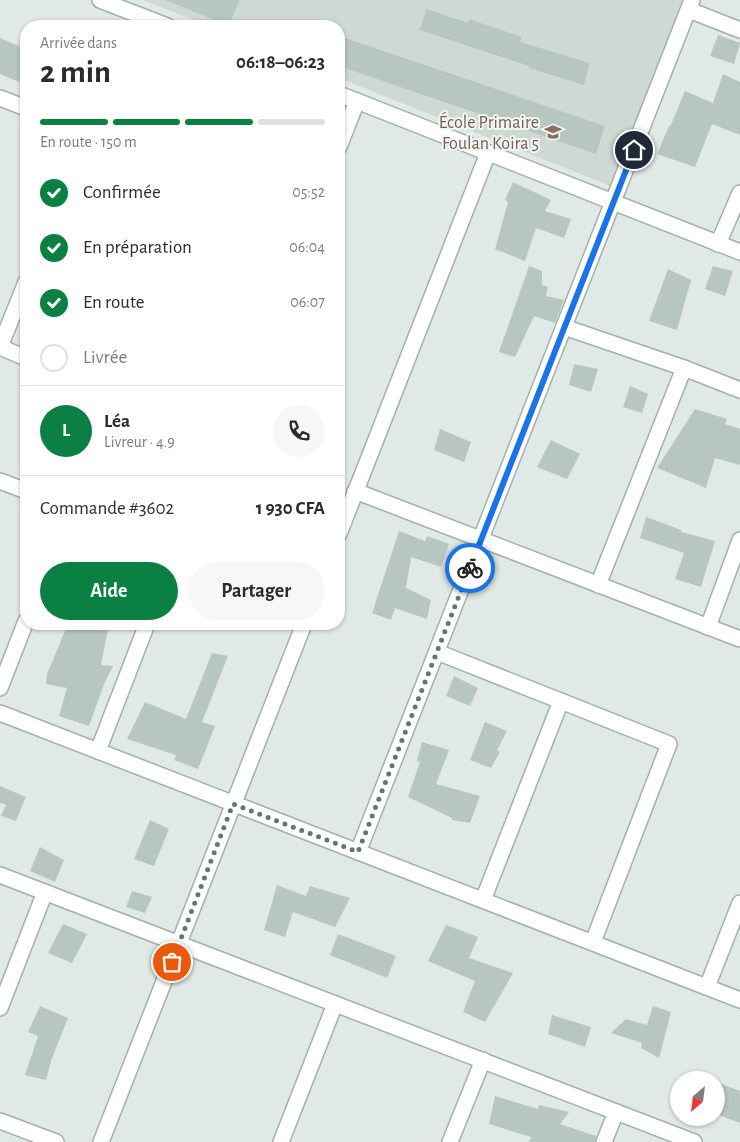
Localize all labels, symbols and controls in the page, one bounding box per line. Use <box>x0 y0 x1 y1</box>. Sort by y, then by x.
text: Arrivée dans <box>40 35 117 51</box>
text: 06:18–06:23 <box>236 53 325 72</box>
text: 2 min <box>40 56 111 88</box>
place label: École Primaire Foulan Koira 5 <box>439 111 539 153</box>
school or university icon: École Primaire Foulan Koira 5 <box>543 122 563 142</box>
pin <box>613 129 655 171</box>
text: En route · 150 m <box>40 134 137 150</box>
icon: home <box>620 136 648 164</box>
icon: check <box>40 179 68 207</box>
text: Confirmée <box>83 183 161 202</box>
text: 05:52 <box>292 184 325 200</box>
icon: check <box>40 234 68 262</box>
text: En préparation <box>83 238 192 257</box>
text: 06:04 <box>289 239 325 255</box>
icon: check <box>40 289 68 317</box>
text: En route <box>83 293 145 312</box>
text: 06:07 <box>290 294 325 310</box>
text: Livrée <box>83 348 127 367</box>
button: phone <box>273 405 325 457</box>
text: Léa <box>104 412 130 431</box>
text: L <box>62 421 70 440</box>
text: Livreur · 4.9 <box>104 434 175 450</box>
text: Commande #3602 <box>40 499 174 518</box>
text: 1 930 CFA <box>256 499 325 518</box>
courier <box>445 543 495 593</box>
icon: bike <box>456 554 484 582</box>
button: Aide <box>40 562 178 620</box>
button: Partager <box>188 562 325 620</box>
pin <box>151 941 193 983</box>
icon: bag <box>158 948 186 976</box>
north arrow <box>670 1071 725 1126</box>
map controls <box>670 1071 725 1126</box>

